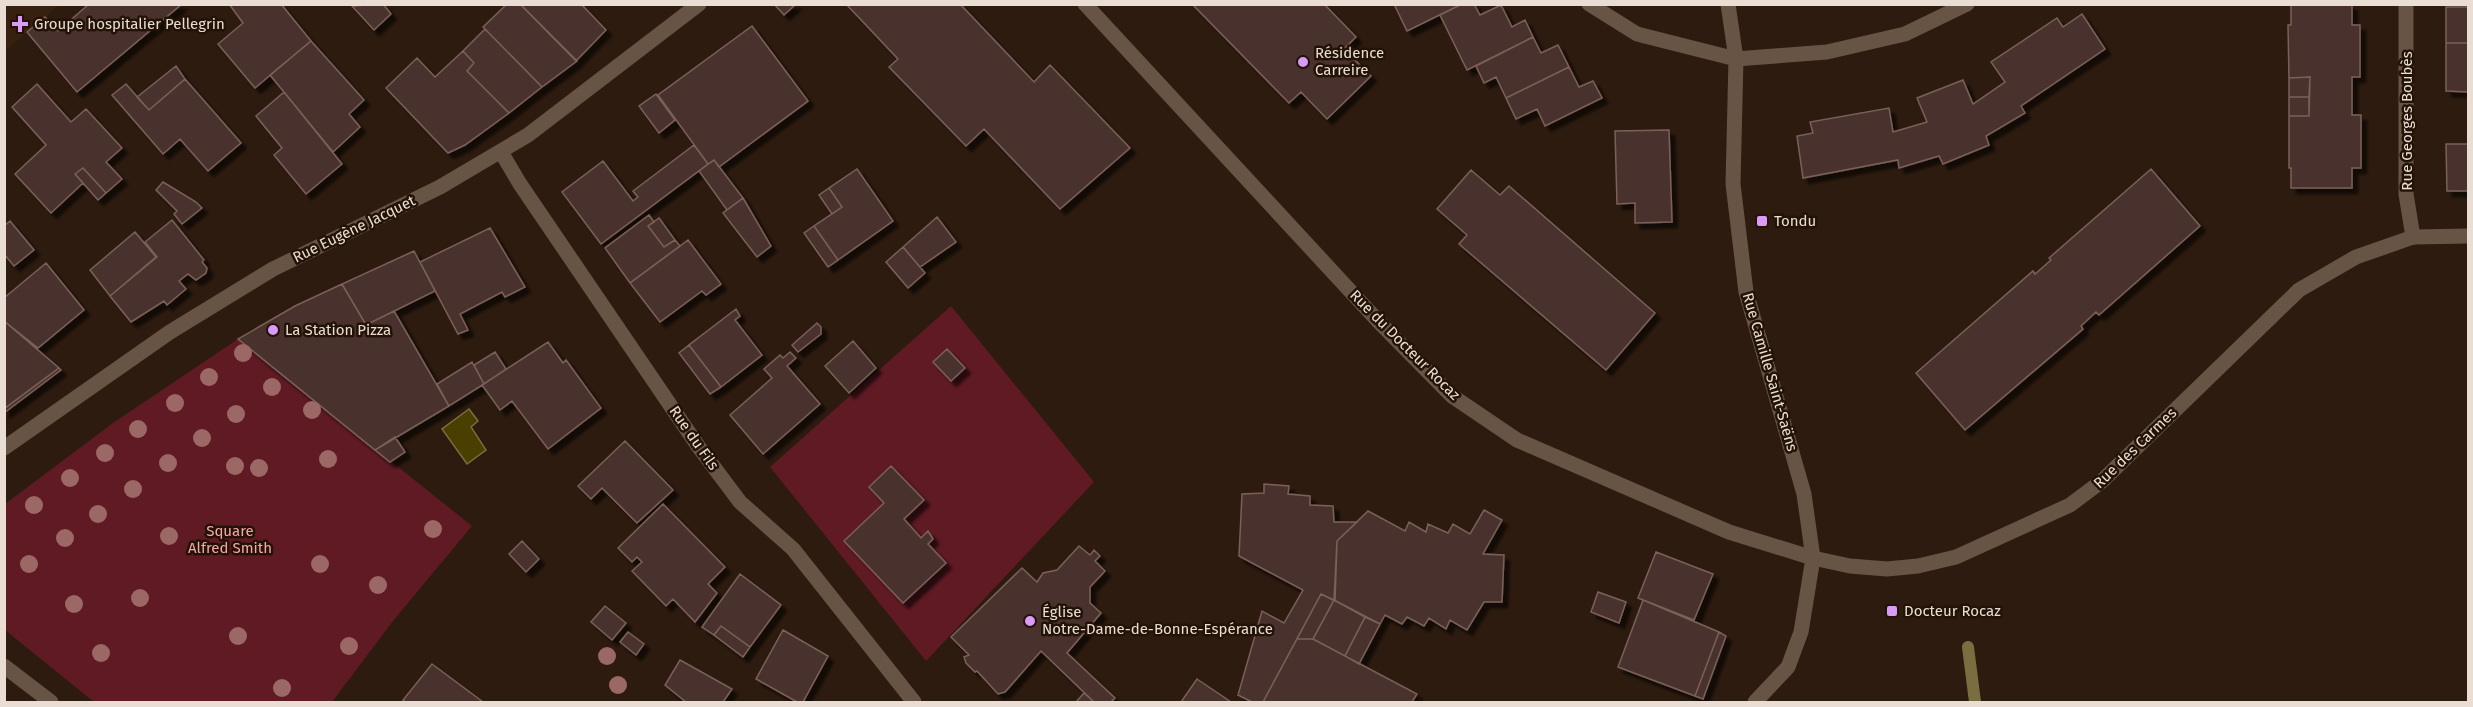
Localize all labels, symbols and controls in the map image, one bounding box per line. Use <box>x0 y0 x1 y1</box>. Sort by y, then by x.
marker: Groupe hospitalier Pellegrin <box>11 15 29 33</box>
place label: Groupe hospitalier Pellegrin <box>34 15 225 33</box>
place label: Résidence Carreire <box>1315 44 1384 79</box>
street label: Rue Georges Boubès <box>2398 51 2416 191</box>
marker: Résidence Carreire <box>1296 55 1310 69</box>
street label: Rue Eugène Jacquet <box>290 191 419 266</box>
place label: Tondu <box>1774 212 1816 230</box>
marker: Tondu <box>1755 214 1769 228</box>
street label: Rue du Docteur Rocaz <box>1346 286 1464 404</box>
street label: Rue Camille Saint-Saëns <box>1739 291 1801 453</box>
place label: La Station Pizza <box>285 321 391 339</box>
marker: La Station Pizza <box>266 323 280 337</box>
street label: Rue du Fils <box>665 402 723 474</box>
street label: Rue des Carmes <box>2090 404 2180 492</box>
park label: Square Alfred Smith <box>188 522 272 557</box>
place label: Docteur Rocaz <box>1904 602 2001 620</box>
place label: Église Notre-Dame-de-Bonne-Espérance <box>1042 603 1273 638</box>
marker: Docteur Rocaz <box>1885 604 1899 618</box>
marker: Église Notre-Dame-de-Bonne-Espérance <box>1023 614 1037 628</box>

